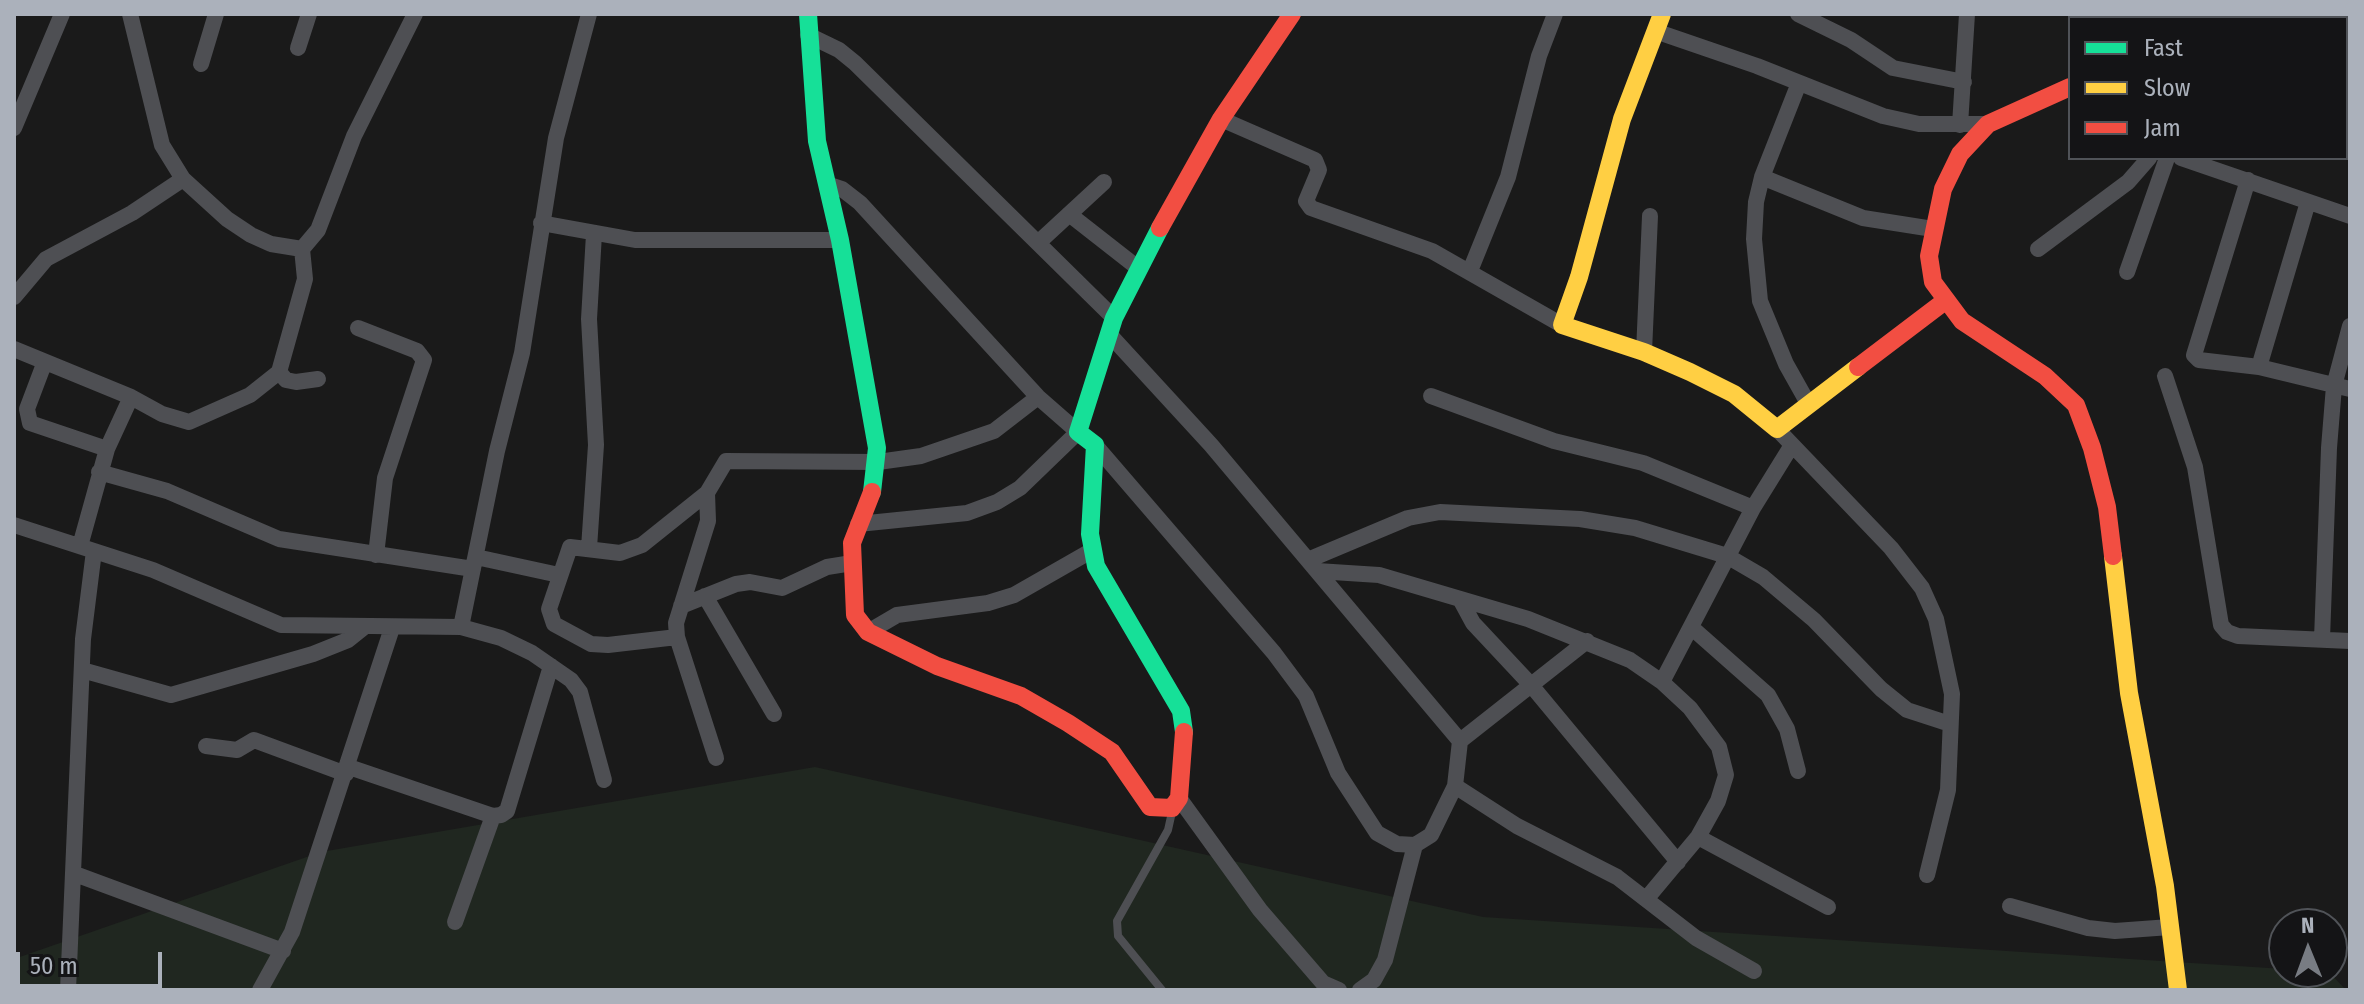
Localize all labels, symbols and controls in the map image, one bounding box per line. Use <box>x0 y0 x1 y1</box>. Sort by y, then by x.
legend <box>2068 16 2348 160</box>
text: Fast <box>2144 34 2183 62</box>
text: Slow <box>2144 74 2190 102</box>
text: Jam <box>2144 114 2181 142</box>
north arrow <box>2268 908 2348 988</box>
text: N <box>2301 912 2314 939</box>
scale bar <box>20 936 166 986</box>
text: 50 m <box>30 952 78 980</box>

